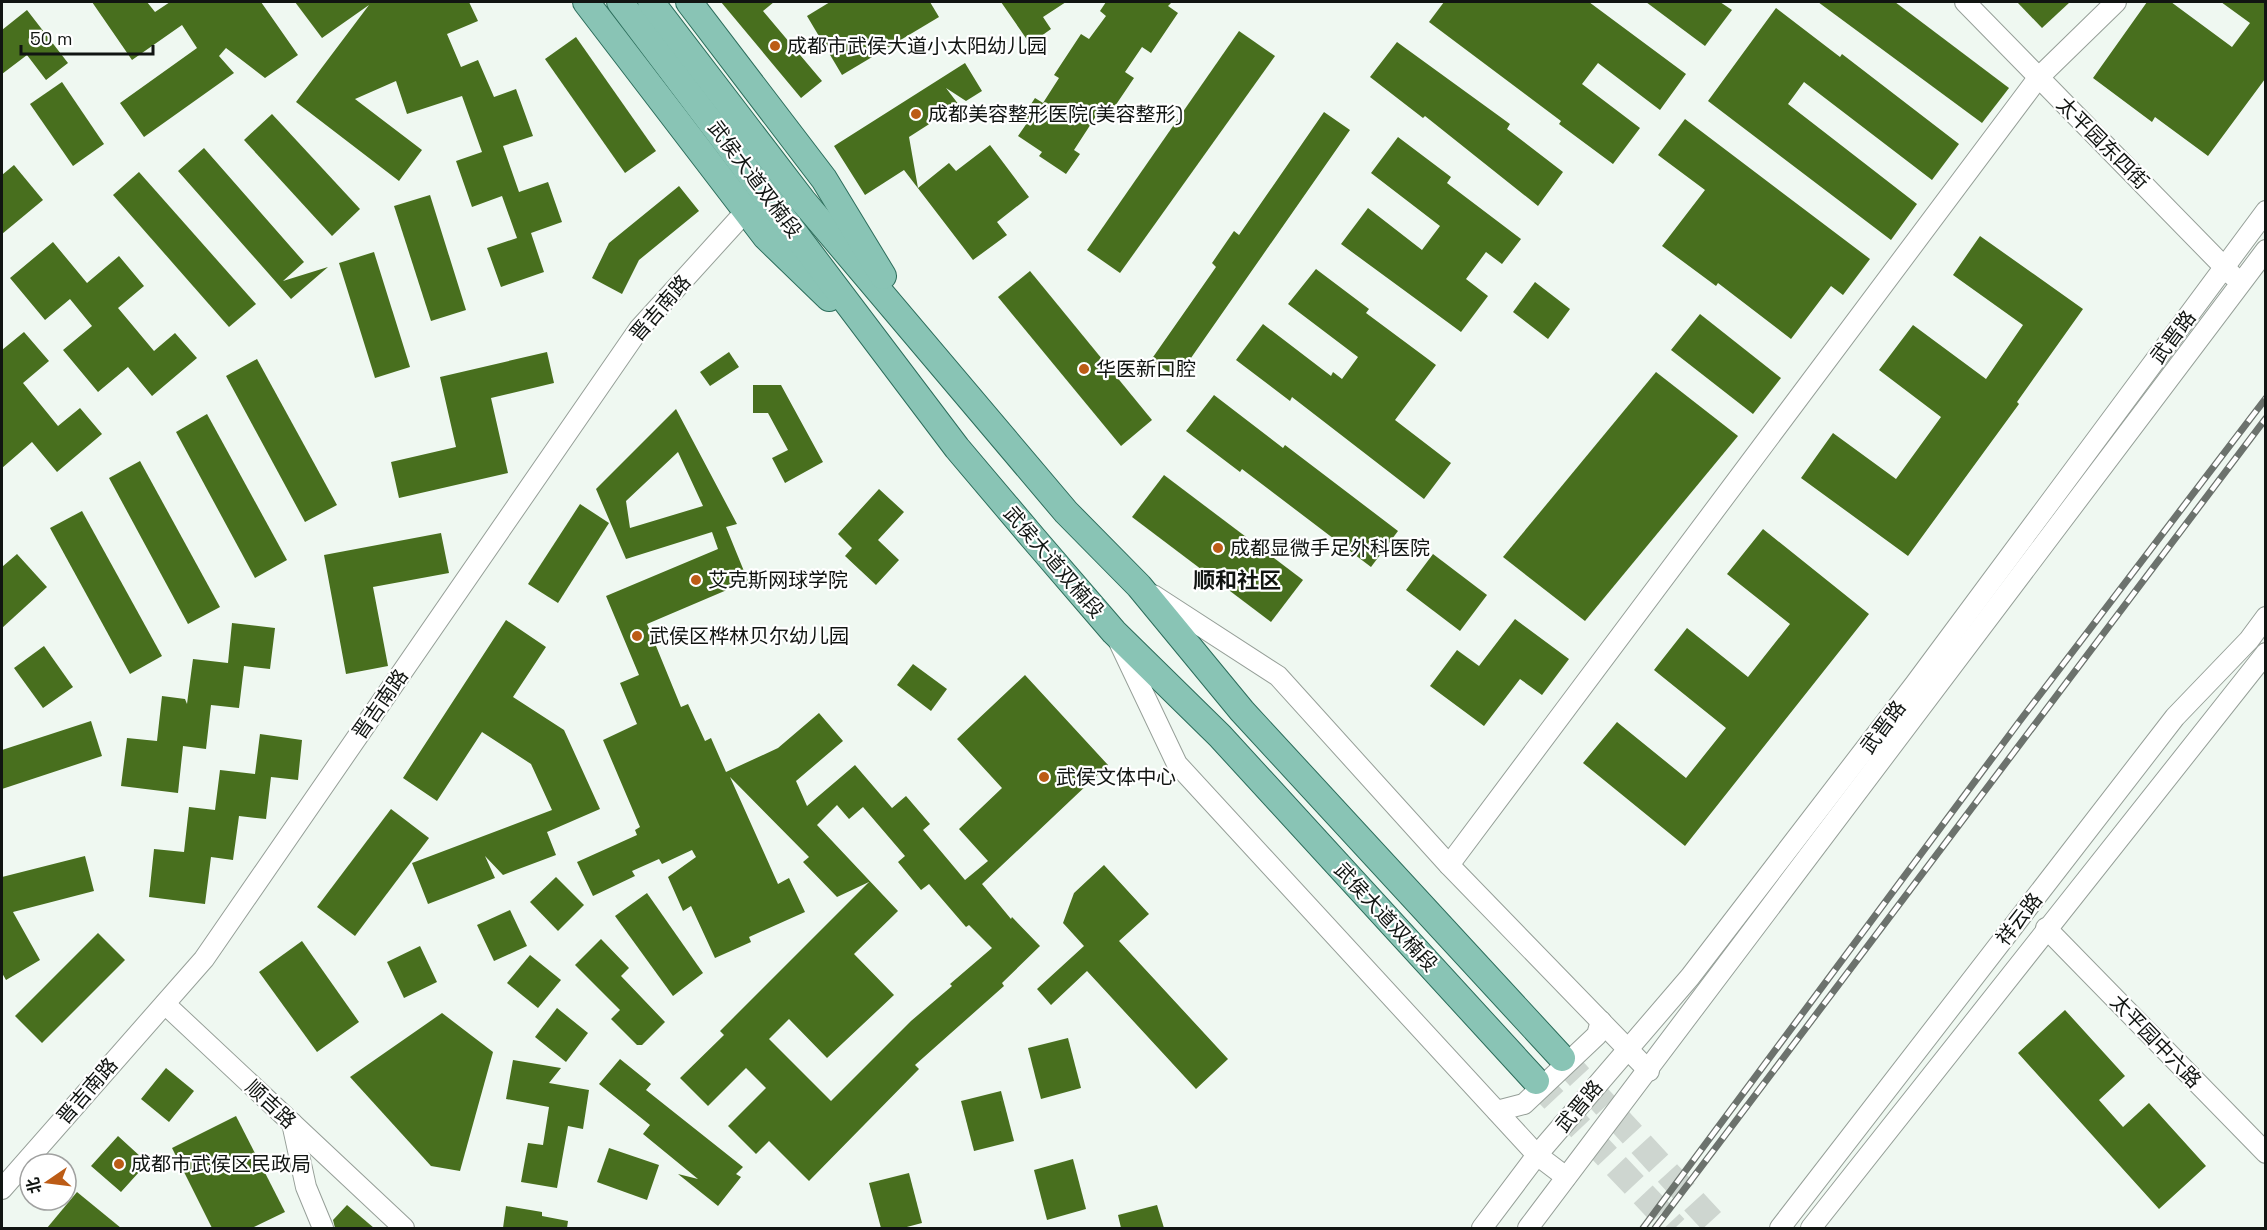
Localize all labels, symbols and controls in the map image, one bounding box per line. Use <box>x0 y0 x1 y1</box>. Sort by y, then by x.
scale bar <box>21 18 153 56</box>
text: 50 m <box>30 27 72 50</box>
place label: 成都市武侯大道小太阳幼儿园 <box>787 33 1047 59</box>
marker: 成都市武侯大道小太阳幼儿园 <box>768 39 782 53</box>
street label: 太平园东四街 <box>2051 91 2155 195</box>
place label: 成都美容整形医院(美容整形) <box>928 101 1183 127</box>
marker: 成都美容整形医院(美容整形) <box>909 107 923 121</box>
street label: 武侯大道双楠段 <box>702 115 808 243</box>
street label: 晋吉南路 <box>624 269 696 347</box>
street label: 武晋路 <box>2145 305 2201 369</box>
place label: 华医新口腔 <box>1096 356 1196 382</box>
marker: 华医新口腔 <box>1077 362 1091 376</box>
street label: 武侯大道双楠段 <box>998 501 1110 623</box>
place label: 成都显微手足外科医院 <box>1230 535 1430 561</box>
marker: 成都显微手足外科医院 <box>1211 541 1225 555</box>
district label: 顺和社区 <box>1193 566 1281 594</box>
place label: 艾克斯网球学院 <box>708 567 848 593</box>
marker: 艾克斯网球学院 <box>689 573 703 587</box>
place label: 武侯区桦林贝尔幼儿园 <box>649 623 849 649</box>
marker: 武侯区桦林贝尔幼儿园 <box>630 629 644 643</box>
street label: 晋吉南路 <box>346 664 414 744</box>
street label: 武晋路 <box>1855 695 1911 759</box>
place label: 武侯文体中心 <box>1056 764 1176 790</box>
marker: 武侯文体中心 <box>1037 770 1051 784</box>
street label: 武侯大道双楠段 <box>1329 857 1443 977</box>
street label: 祥云路 <box>1990 887 2048 951</box>
street label: 太平园中六路 <box>2105 989 2207 1093</box>
street label: 晋吉南路 <box>51 1052 123 1130</box>
street label: 顺吉路 <box>240 1074 302 1134</box>
street label: 武晋路 <box>1550 1075 1608 1137</box>
place label: 成都市武侯区民政局 <box>131 1151 311 1177</box>
north arrow <box>18 1152 78 1212</box>
marker: 成都市武侯区民政局 <box>112 1157 126 1171</box>
text: 北 <box>22 1175 46 1196</box>

